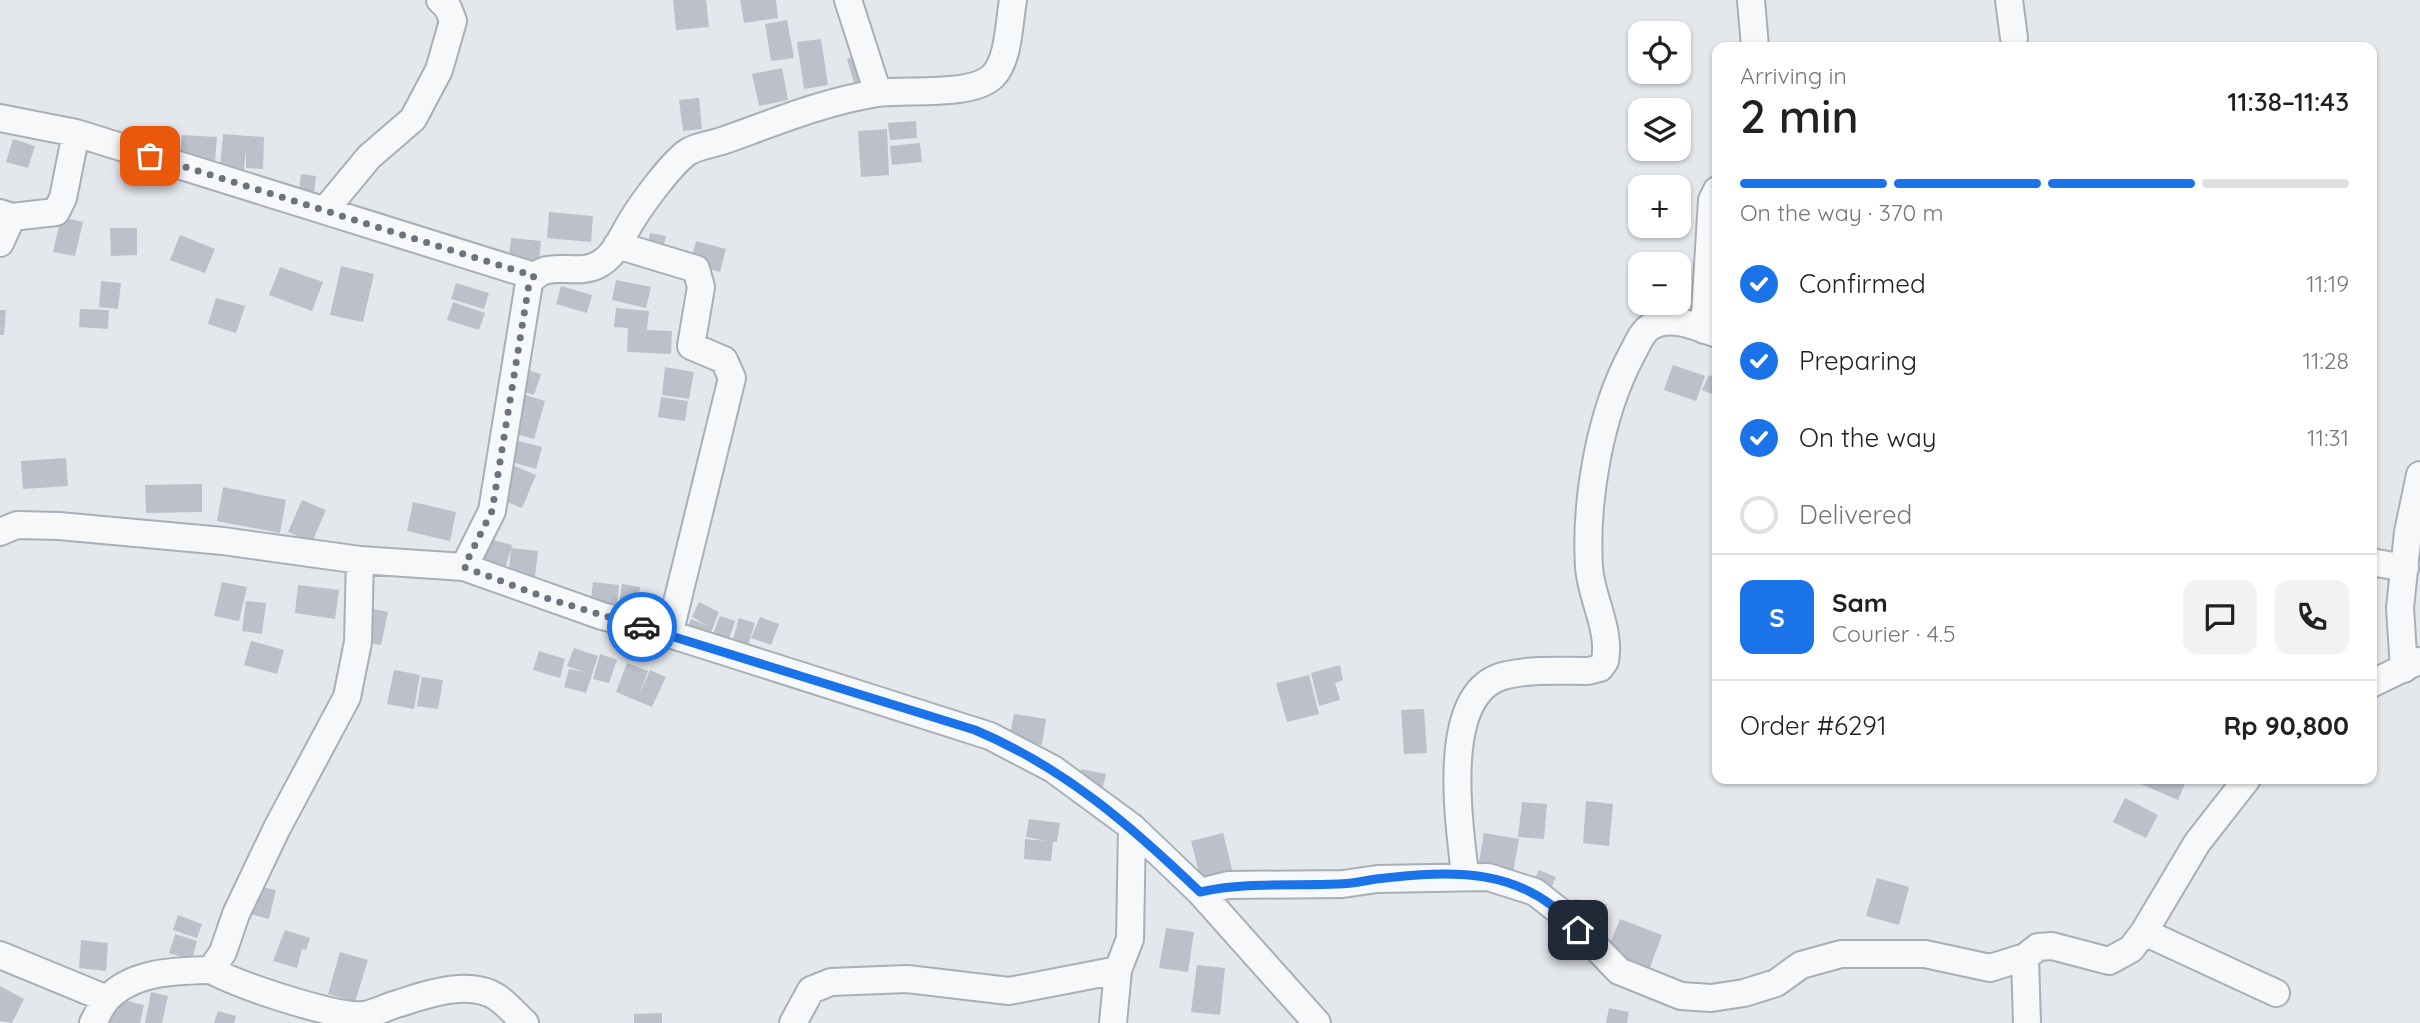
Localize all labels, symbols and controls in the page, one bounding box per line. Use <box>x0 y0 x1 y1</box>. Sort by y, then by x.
map controls <box>1628 21 1691 315</box>
button: locate <box>1628 21 1691 84</box>
text: Arriving in <box>1740 61 1847 90</box>
text: 11:38–11:43 <box>2228 85 2349 118</box>
text: 2 min <box>1740 87 1859 145</box>
button: layers <box>1628 98 1691 161</box>
pin <box>120 126 180 186</box>
icon: bag <box>131 137 169 175</box>
button: + <box>1628 175 1691 238</box>
text: On the way · 370 m <box>1740 198 1944 227</box>
button: − <box>1628 252 1691 315</box>
icon: check <box>1740 265 1778 303</box>
text: Confirmed <box>1799 267 1926 300</box>
text: 11:19 <box>2306 269 2349 298</box>
icon: check <box>1740 342 1778 380</box>
text: Preparing <box>1799 344 1917 377</box>
text: 11:28 <box>2303 346 2349 375</box>
icon: check <box>1740 419 1778 457</box>
text: On the way <box>1799 421 1937 454</box>
text: 11:31 <box>2307 423 2349 452</box>
text: Delivered <box>1799 498 1912 531</box>
button: chat <box>2183 580 2257 654</box>
button: phone <box>2275 580 2349 654</box>
text: Sam <box>1832 586 1888 619</box>
courier <box>607 592 677 662</box>
text: S <box>1769 601 1785 634</box>
icon: car <box>623 608 661 646</box>
text: Courier · 4.5 <box>1832 619 1956 648</box>
text: Order #6291 <box>1740 709 1887 742</box>
text: Rp 90,800 <box>2223 709 2349 742</box>
pin <box>1548 900 1608 960</box>
icon: home <box>1559 911 1597 949</box>

